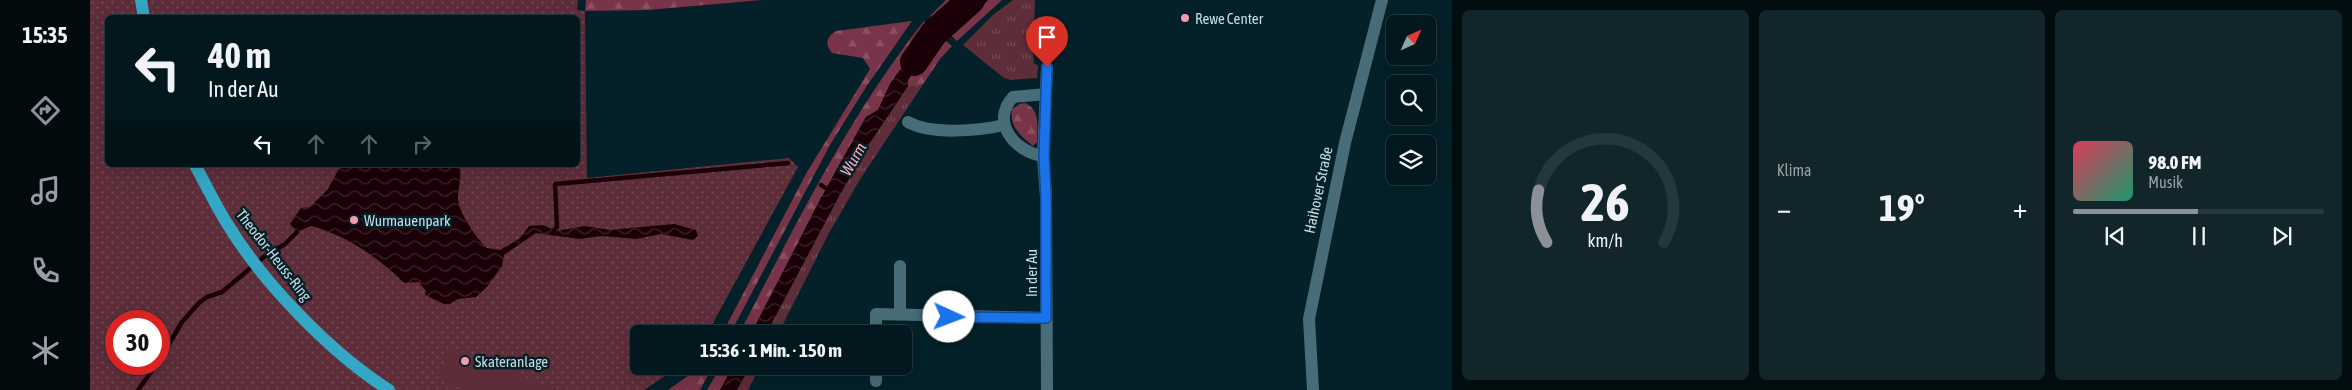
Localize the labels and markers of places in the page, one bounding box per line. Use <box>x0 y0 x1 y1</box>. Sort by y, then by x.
place label: Rewe Center <box>1195 10 1264 27</box>
marker: Rewe Center <box>1179 12 1191 24</box>
pin <box>1026 16 1068 67</box>
place label: Wurmauenpark <box>364 212 451 229</box>
marker: Wurmauenpark <box>348 214 360 226</box>
place label: Skateranlage <box>475 353 548 370</box>
marker: Skateranlage <box>459 355 471 367</box>

